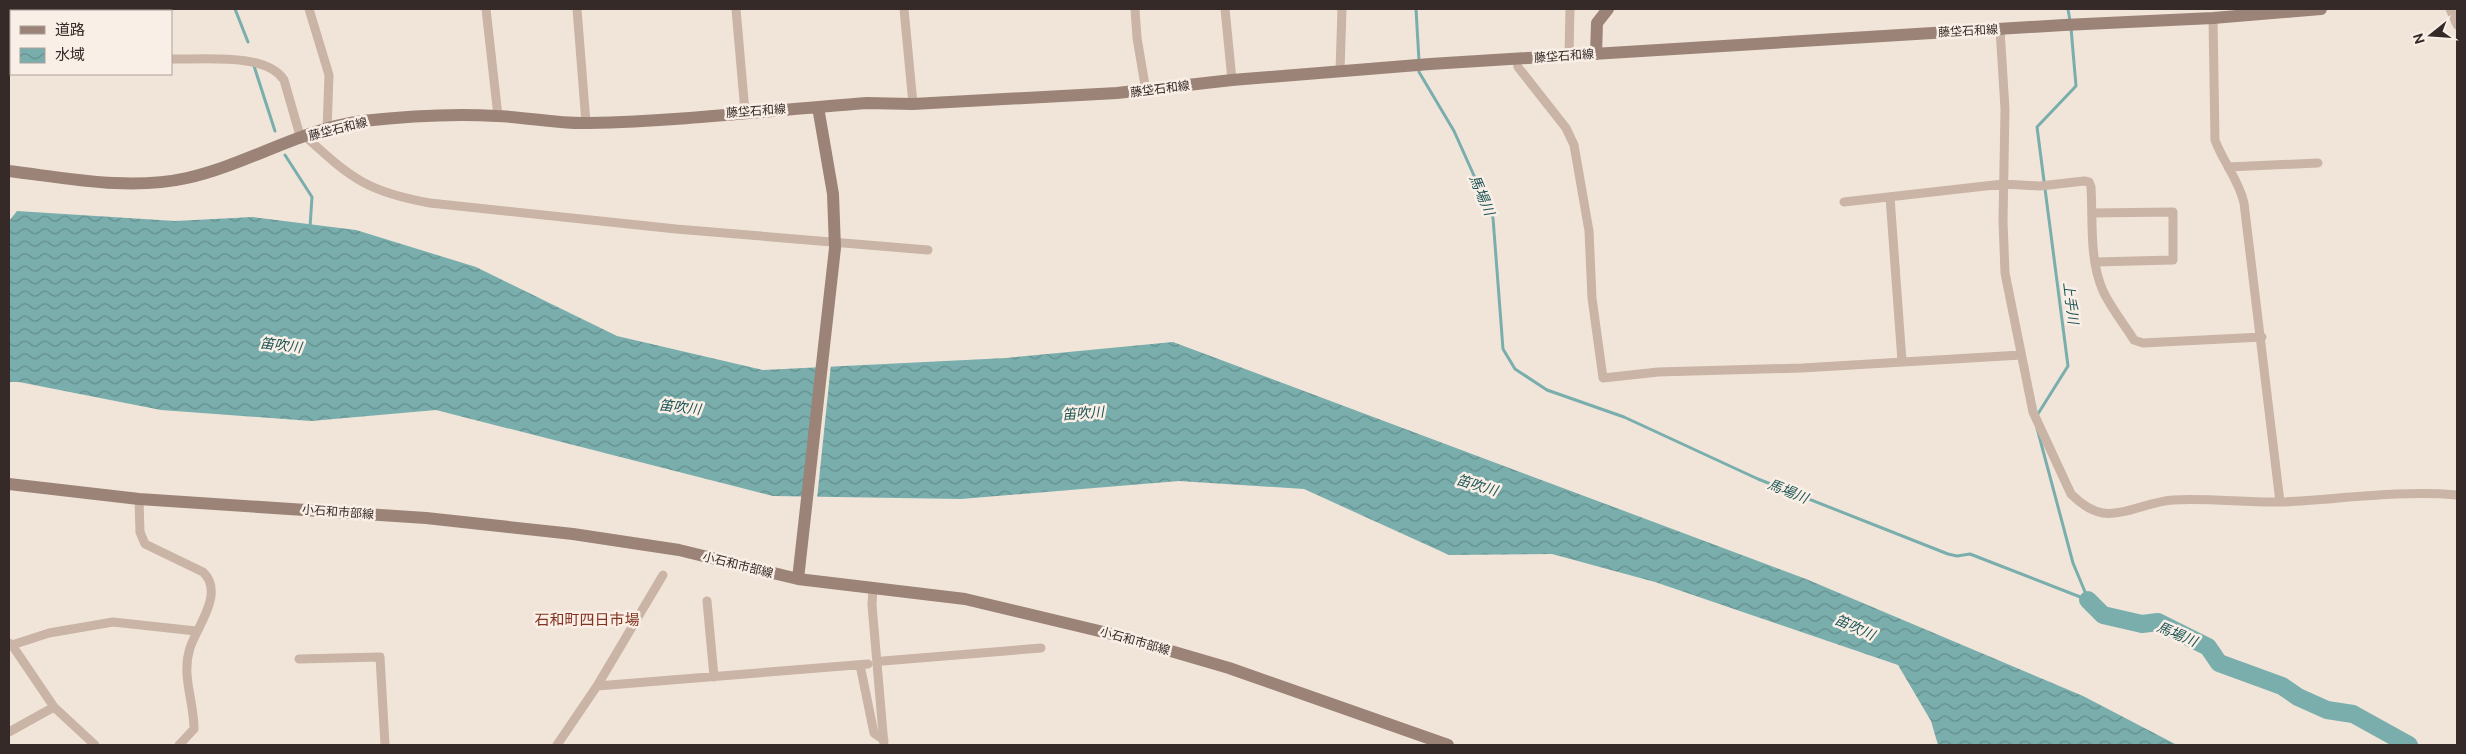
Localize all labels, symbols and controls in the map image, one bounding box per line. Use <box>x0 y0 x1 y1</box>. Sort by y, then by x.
legend <box>10 10 172 75</box>
north arrow <box>2406 10 2456 60</box>
text: 道路 <box>55 21 85 38</box>
street label: 藤垈石和線 <box>1938 22 1998 39</box>
text: N <box>2409 31 2428 46</box>
text: 水域 <box>55 46 85 63</box>
street label: 藤垈石和線 <box>1534 47 1594 64</box>
street label: 藤垈石和線 <box>1129 78 1191 99</box>
street label: 藤垈石和線 <box>726 102 786 119</box>
street label: 藤垈石和線 <box>307 115 369 142</box>
water label: 馬場川 <box>1466 173 1498 219</box>
water label: 上手川 <box>2061 281 2082 327</box>
water label: 笛吹川 <box>259 335 305 356</box>
water label: 笛吹川 <box>658 397 704 418</box>
water label: 笛吹川 <box>1061 403 1107 422</box>
water label: 笛吹川 <box>1455 471 1501 499</box>
water label: 馬場川 <box>1766 476 1812 507</box>
street label: 小石和市部線 <box>302 503 374 520</box>
street label: 小石和市部線 <box>702 549 775 580</box>
district label: 石和町四日市場 <box>534 611 640 628</box>
water label: 笛吹川 <box>1833 611 1879 644</box>
water label: 馬場川 <box>2155 618 2201 650</box>
street label: 小石和市部線 <box>1099 624 1172 657</box>

